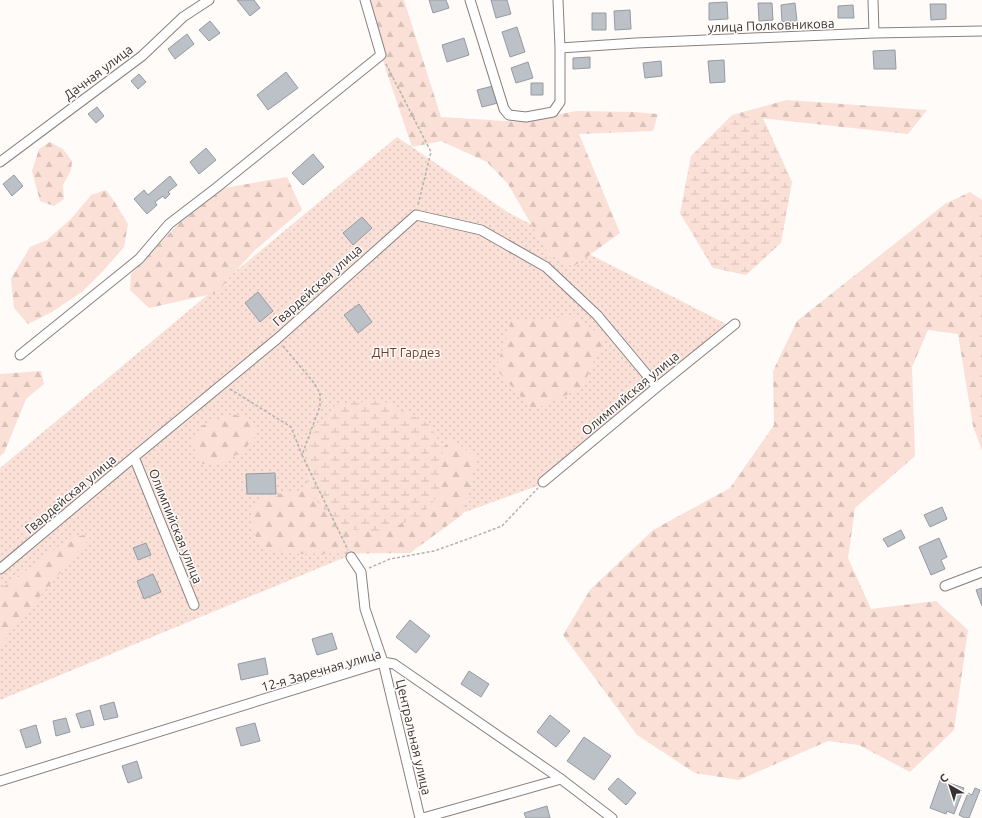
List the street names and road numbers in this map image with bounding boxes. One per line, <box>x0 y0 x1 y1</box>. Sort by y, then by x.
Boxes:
street label: улица Полковникова <box>707 16 835 34</box>
street label: Дачная улица <box>61 42 135 102</box>
street label: Гвардейская улица <box>270 242 364 328</box>
street label: Олимпийская улица <box>579 348 681 438</box>
street label: Гвардейская улица <box>22 452 118 536</box>
street label: Олимпийская улица <box>147 467 205 585</box>
street label: 12-я Заречная улица <box>260 646 382 694</box>
street label: Центральная улица <box>394 678 434 796</box>

